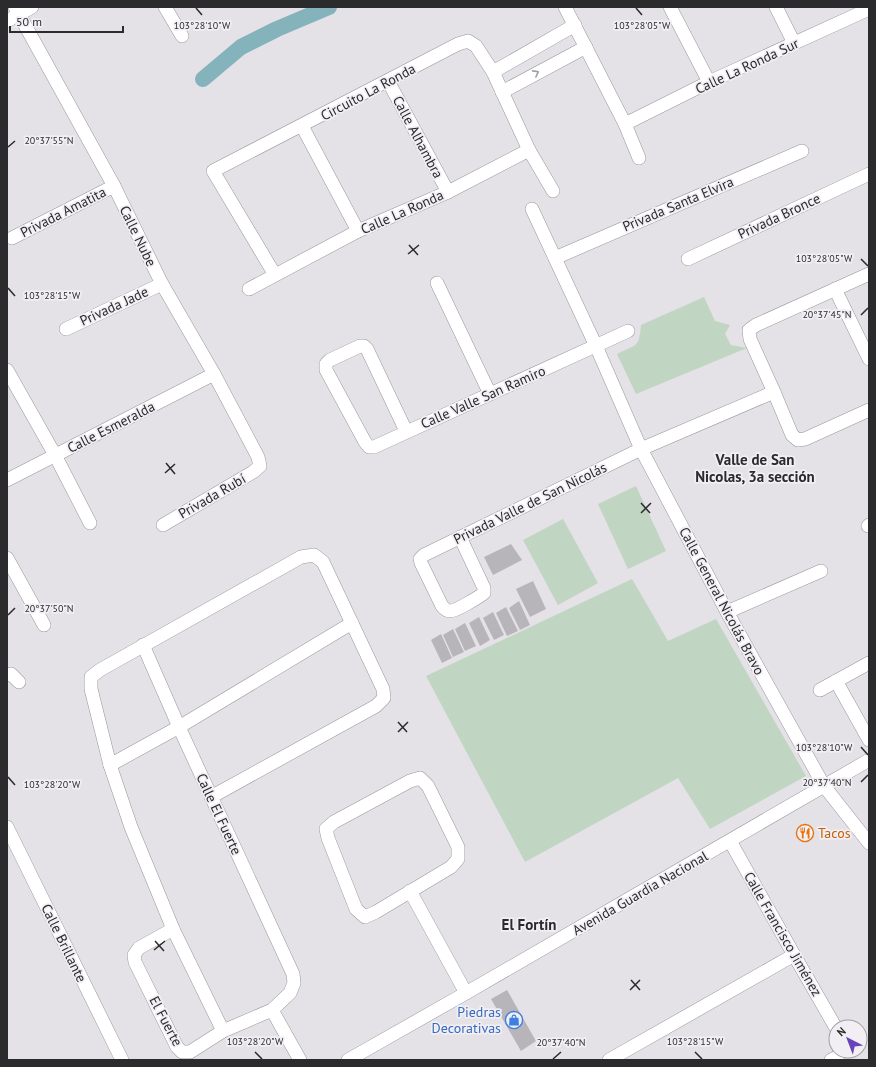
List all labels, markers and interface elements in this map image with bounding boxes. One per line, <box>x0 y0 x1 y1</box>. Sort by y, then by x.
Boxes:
scale bar <box>10 8 123 34</box>
text: 50 m <box>16 14 42 29</box>
text: 103°28'10"W <box>174 19 231 32</box>
text: 103°28'05"W <box>614 19 671 32</box>
street label: Calle La Ronda Sur <box>692 34 802 98</box>
street label: Circuito La Ronda <box>317 59 419 125</box>
one-way arrow <box>532 71 539 78</box>
street label: Calle Alhambra <box>389 93 447 181</box>
text: 20°37'55"N <box>24 134 74 147</box>
street label: Privada Santa Elvira <box>620 172 736 236</box>
street label: Privada Amatita <box>17 183 109 241</box>
street label: Calle La Ronda <box>358 186 446 238</box>
street label: Privada Bronce <box>735 189 823 243</box>
street label: Calle Nube <box>116 203 160 269</box>
text: 103°28'05"W <box>796 252 853 265</box>
street label: Privada Jade <box>77 282 151 330</box>
text: 103°28'15"W <box>24 289 81 302</box>
text: 20°37'45"N <box>802 308 852 321</box>
street label: Calle Valle San Ramiro <box>418 361 548 433</box>
street label: Calle Esmeralda <box>64 397 158 457</box>
district label: Valle de San Nicolas, 3a sección <box>695 450 815 486</box>
street label: Privada Valle de San Nicolás <box>450 458 610 548</box>
street label: Privada Rubí <box>175 469 249 522</box>
street label: Calle General Nicolás Bravo <box>675 524 769 678</box>
text: 20°37'50"N <box>24 602 74 615</box>
text: 103°28'10"W <box>796 741 853 754</box>
street label: Calle El Fuerte <box>192 770 246 858</box>
text: 20°37'40"N <box>802 776 852 789</box>
text: 103°28'20"W <box>24 778 81 791</box>
restaurant icon: Tacos <box>795 823 815 843</box>
place label: Tacos <box>818 824 851 842</box>
street label: Avenida Guardia Nacional <box>569 847 711 939</box>
street label: Calle Francisco Jiménez <box>740 869 826 999</box>
street label: Calle Brillante <box>37 901 91 985</box>
district label: El Fortín <box>502 915 556 934</box>
street label: El Fuerte <box>145 993 187 1049</box>
place label: Piedras Decorativas <box>432 1003 501 1037</box>
shop icon: Piedras Decorativas <box>504 1010 524 1030</box>
north arrow <box>828 1019 868 1059</box>
text: N <box>834 1024 849 1039</box>
text: 103°28'20"W <box>227 1035 284 1048</box>
text: 103°28'15"W <box>667 1035 724 1048</box>
text: 20°37'40"N <box>536 1036 586 1049</box>

